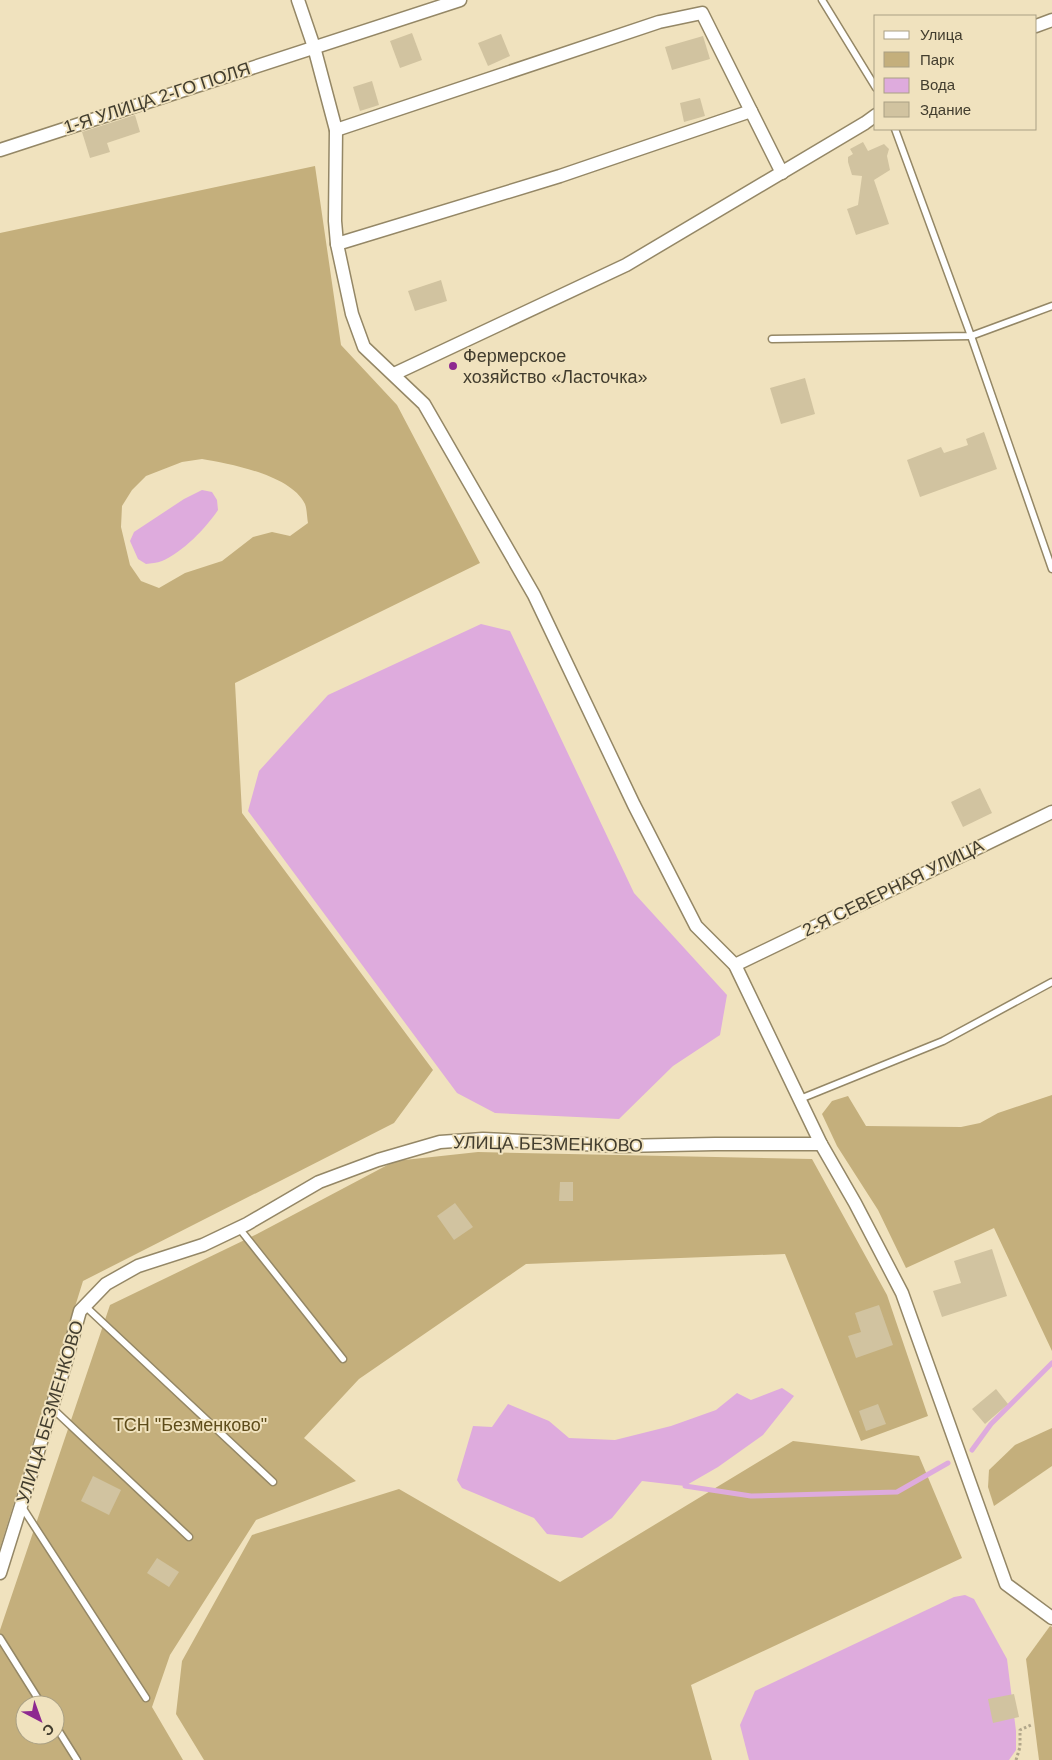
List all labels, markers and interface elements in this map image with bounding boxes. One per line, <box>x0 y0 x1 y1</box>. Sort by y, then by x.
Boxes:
legend <box>874 15 1037 130</box>
text: Улица <box>920 26 963 43</box>
text: Парк <box>920 51 954 68</box>
street label: 1-Я УЛИЦА 2-ГО ПОЛЯ <box>61 58 253 138</box>
text: Вода <box>920 76 956 93</box>
text: Здание <box>920 101 971 118</box>
place label: Фермерское хозяйство «Ласточка» <box>463 346 647 387</box>
marker: Фермерское хозяйство «Ласточка» <box>447 360 459 372</box>
street label: 2-Я СЕВЕРНАЯ УЛИЦА <box>799 835 987 941</box>
street label: УЛИЦА БЕЗМЕНКОВО <box>453 1132 643 1156</box>
street label: УЛИЦА БЕЗМЕНКОВО <box>13 1318 87 1506</box>
park label: ТСН "Безменково" <box>113 1415 267 1435</box>
north arrow <box>15 1695 65 1745</box>
text: С <box>39 1720 58 1739</box>

